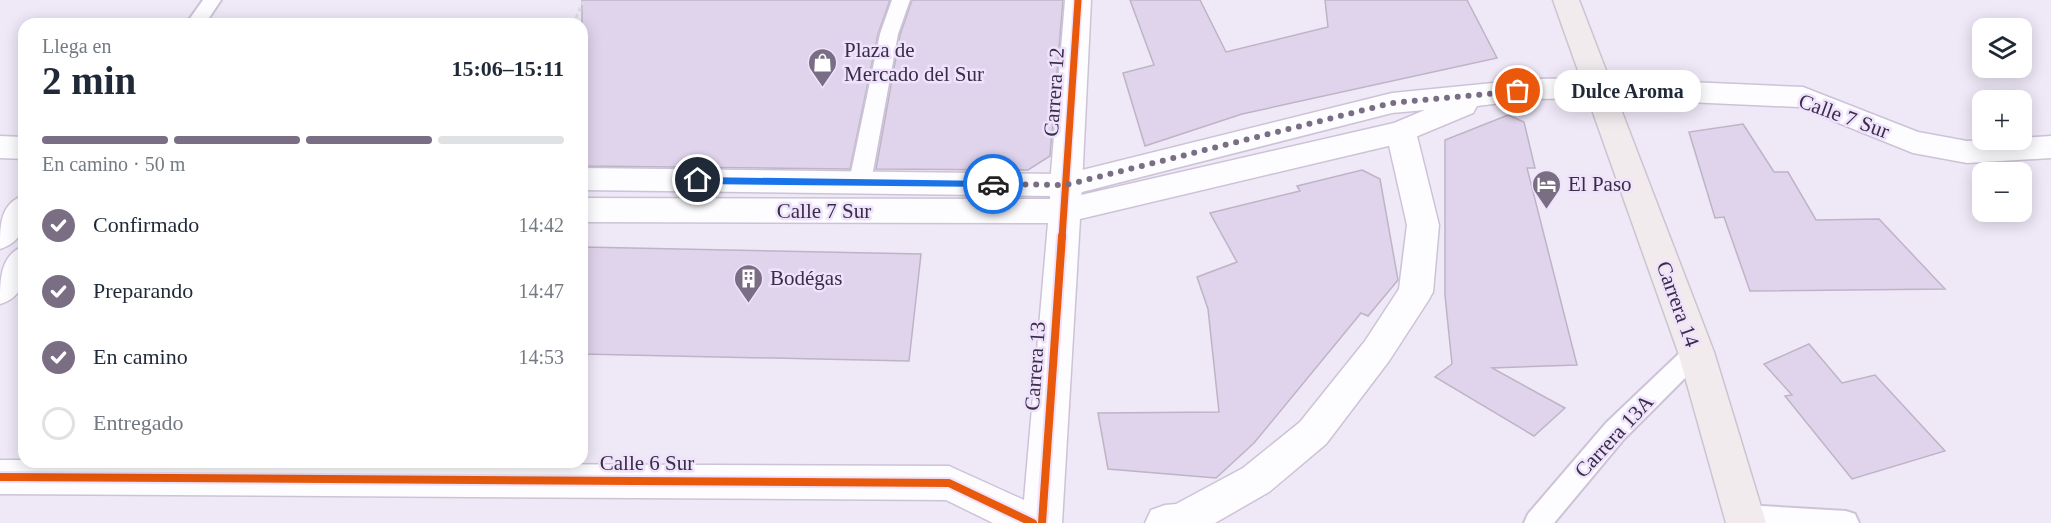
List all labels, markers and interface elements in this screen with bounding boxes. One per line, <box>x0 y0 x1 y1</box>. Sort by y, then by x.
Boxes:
map controls <box>1972 18 2032 222</box>
button: layers <box>1972 18 2032 78</box>
text: Llega en <box>42 35 111 57</box>
place label: Plaza de Mercado del Sur <box>844 38 984 86</box>
shop icon: Plaza de Mercado del Sur <box>807 46 839 88</box>
street label: Carrera 12 <box>1039 47 1069 137</box>
text: 15:06–15:11 <box>452 56 564 81</box>
text: 2 min <box>42 59 136 102</box>
pin <box>1492 65 1543 116</box>
callout: Dulce Aroma <box>1554 70 1701 112</box>
icon: bag <box>1501 74 1534 107</box>
text: Dulce Aroma <box>1571 80 1684 102</box>
street label: Calle 7 Sur <box>1795 89 1893 143</box>
button: + <box>1972 90 2032 150</box>
text: En camino · 50 m <box>42 153 185 175</box>
pin <box>672 154 723 205</box>
courier <box>963 154 1023 214</box>
button: − <box>1972 162 2032 222</box>
icon: home <box>681 163 714 196</box>
icon: car <box>977 168 1010 201</box>
hotel icon: El Paso <box>1531 168 1563 210</box>
place label: El Paso <box>1568 172 1632 196</box>
street label: Calle 7 Sur <box>777 199 871 223</box>
icon: check <box>42 209 75 242</box>
text: Confirmado <box>93 212 199 237</box>
text: 14:42 <box>518 214 564 236</box>
street label: Carrera 14 <box>1651 258 1705 350</box>
building icon: Bodégas <box>733 262 765 304</box>
place label: Bodégas <box>770 266 842 290</box>
icon: check <box>42 275 75 308</box>
text: Preparando <box>93 278 193 303</box>
text: 14:47 <box>518 280 564 302</box>
street label: Carrera 13 <box>1020 321 1050 411</box>
icon: check <box>42 341 75 374</box>
text: En camino <box>93 344 188 369</box>
text: 14:53 <box>518 346 564 368</box>
street label: Carrera 13A <box>1570 389 1659 482</box>
text: Entregado <box>93 410 183 435</box>
street label: Calle 6 Sur <box>600 451 694 475</box>

